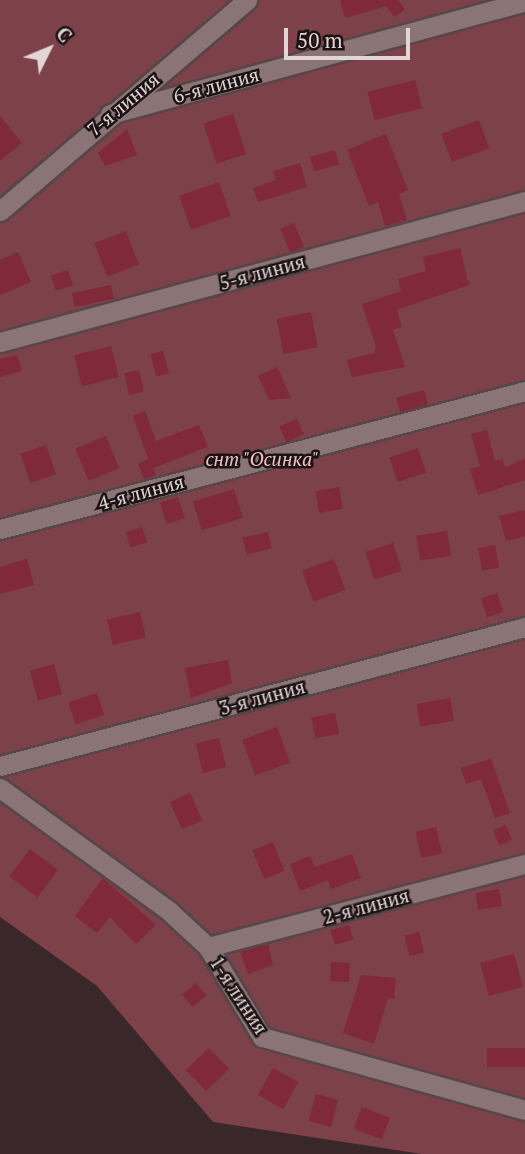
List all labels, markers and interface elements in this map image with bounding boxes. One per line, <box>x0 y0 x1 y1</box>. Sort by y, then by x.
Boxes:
north arrow <box>14 14 84 84</box>
scale bar <box>287 14 413 58</box>
text: С <box>51 21 78 47</box>
text: 50 m <box>297 26 343 54</box>
street label: 6-я линия <box>170 63 262 107</box>
street label: 7-я линия <box>82 67 164 141</box>
street label: 5-я линия <box>216 250 308 294</box>
park label: снт "Осинка" <box>205 448 319 470</box>
street label: 4-я линия <box>95 470 187 514</box>
street label: 3-я линия <box>216 675 308 719</box>
street label: 2-я линия <box>320 884 412 928</box>
street label: 1-я линия <box>205 952 273 1038</box>

